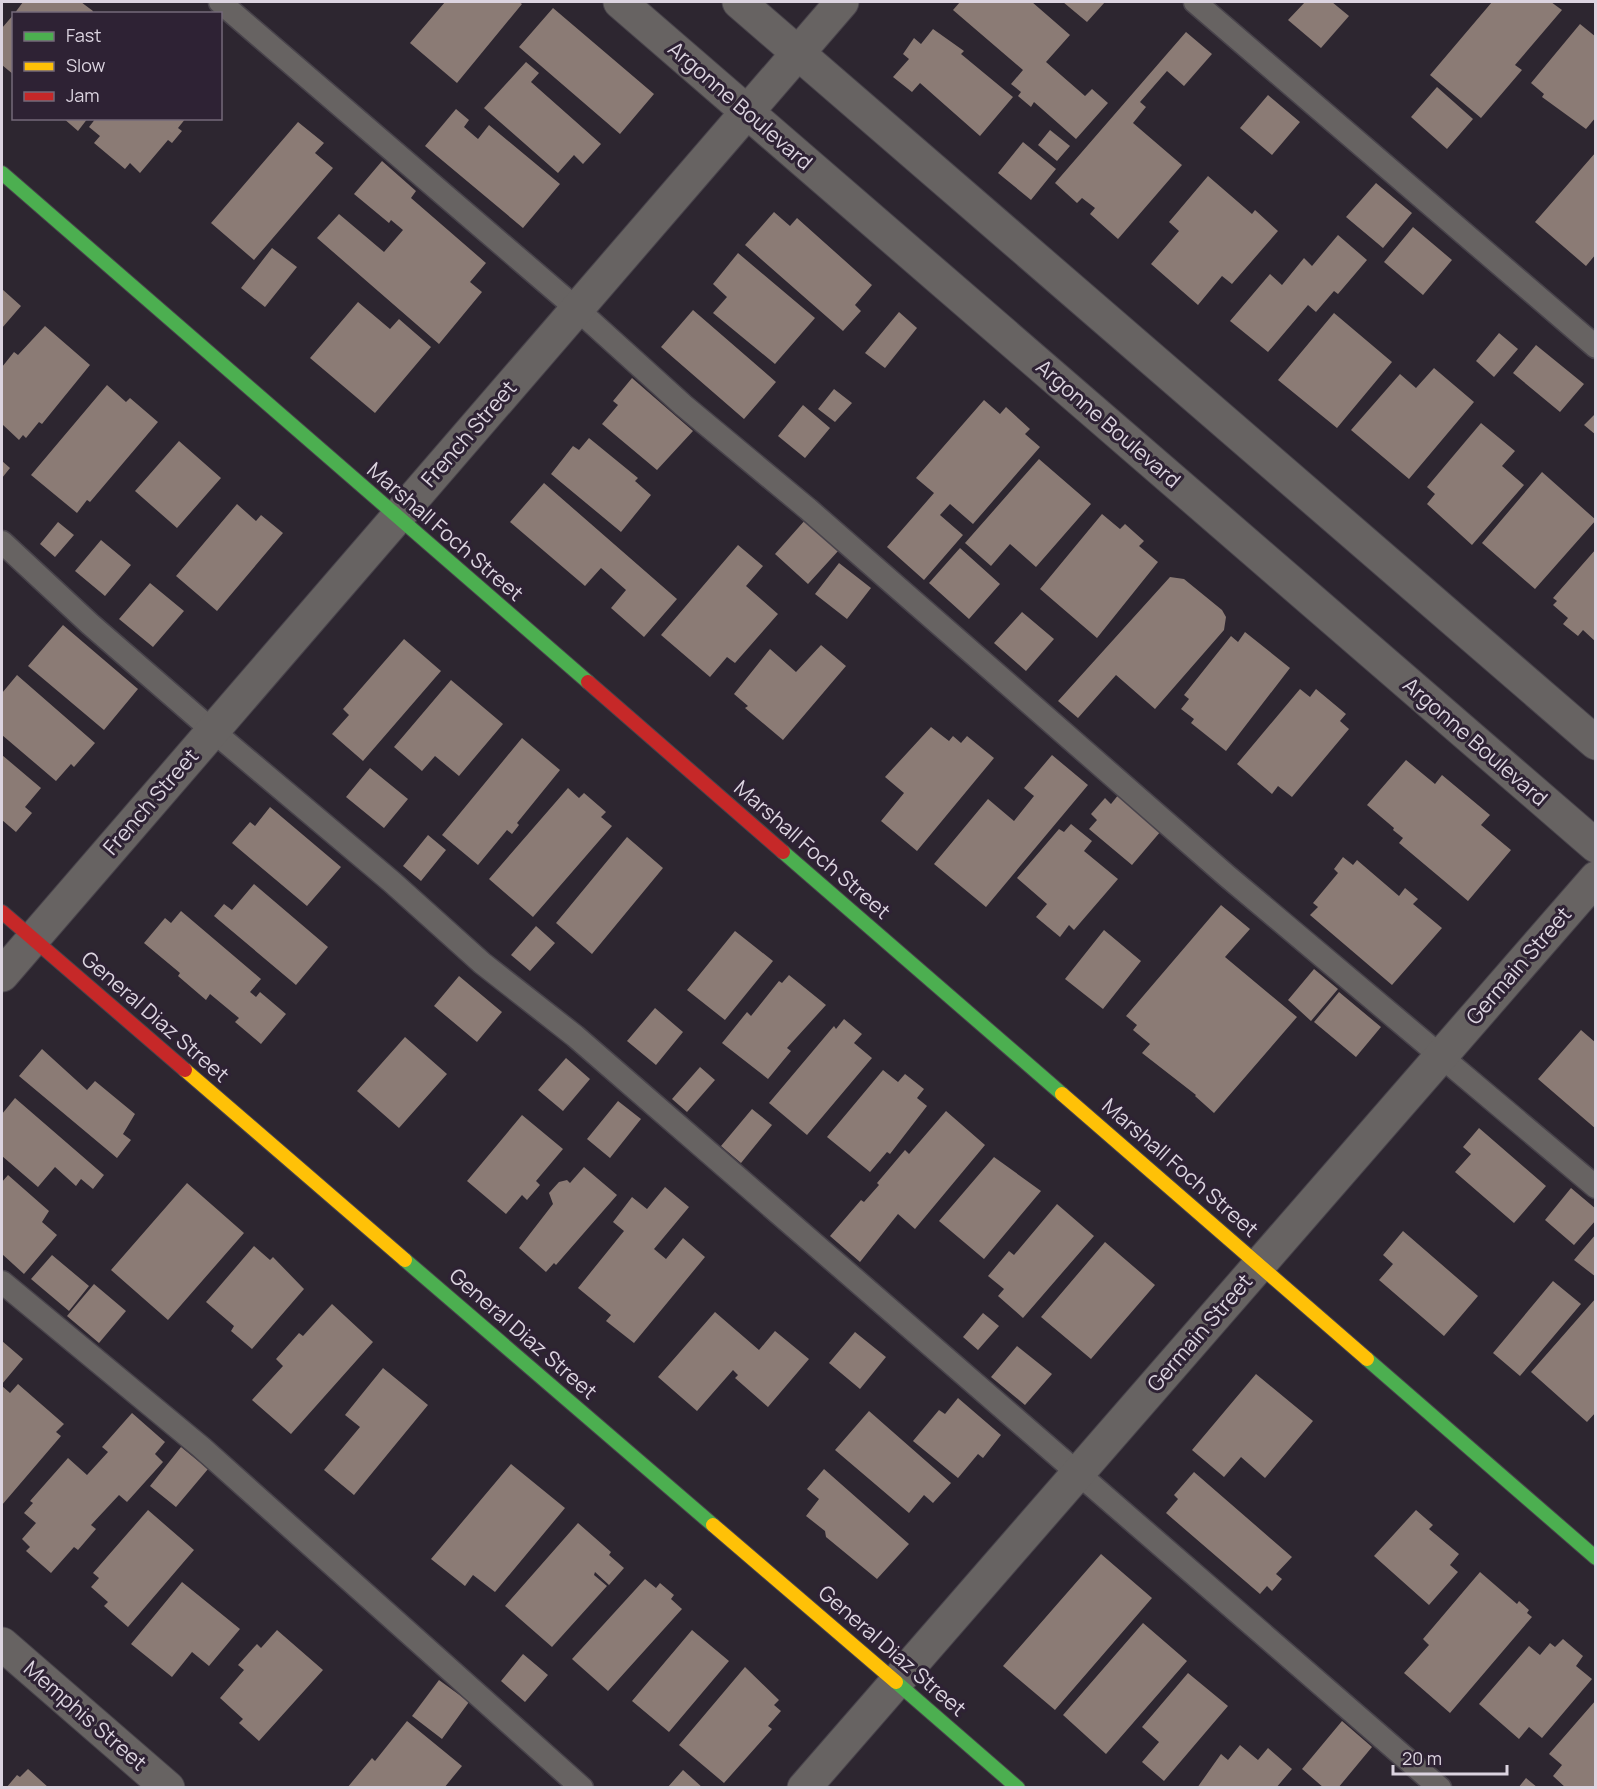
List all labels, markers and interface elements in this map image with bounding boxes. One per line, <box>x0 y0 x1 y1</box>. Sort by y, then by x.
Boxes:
legend <box>12 12 222 120</box>
text: Fast <box>66 23 101 47</box>
street label: Argonne Boulevard <box>663 35 819 176</box>
text: Slow <box>66 53 106 77</box>
text: Jam <box>66 83 100 107</box>
street label: Argonne Boulevard <box>1031 353 1187 494</box>
street label: French Street <box>414 374 522 492</box>
street label: Marshall Foch Street <box>362 456 530 607</box>
street label: Argonne Boulevard <box>1398 671 1554 812</box>
street label: French Street <box>96 742 204 860</box>
street label: Marshall Foch Street <box>729 774 897 925</box>
street label: Germain Street <box>1459 901 1577 1030</box>
street label: General Diaz Street <box>76 944 235 1088</box>
street label: Marshall Foch Street <box>1097 1092 1265 1243</box>
street label: General Diaz Street <box>444 1261 603 1405</box>
street label: Germain Street <box>1140 1268 1258 1397</box>
street label: General Diaz Street <box>813 1578 972 1722</box>
street label: Memphis Street <box>18 1654 153 1776</box>
scale bar <box>1393 1738 1507 1776</box>
text: 20 m <box>1402 1746 1442 1770</box>

